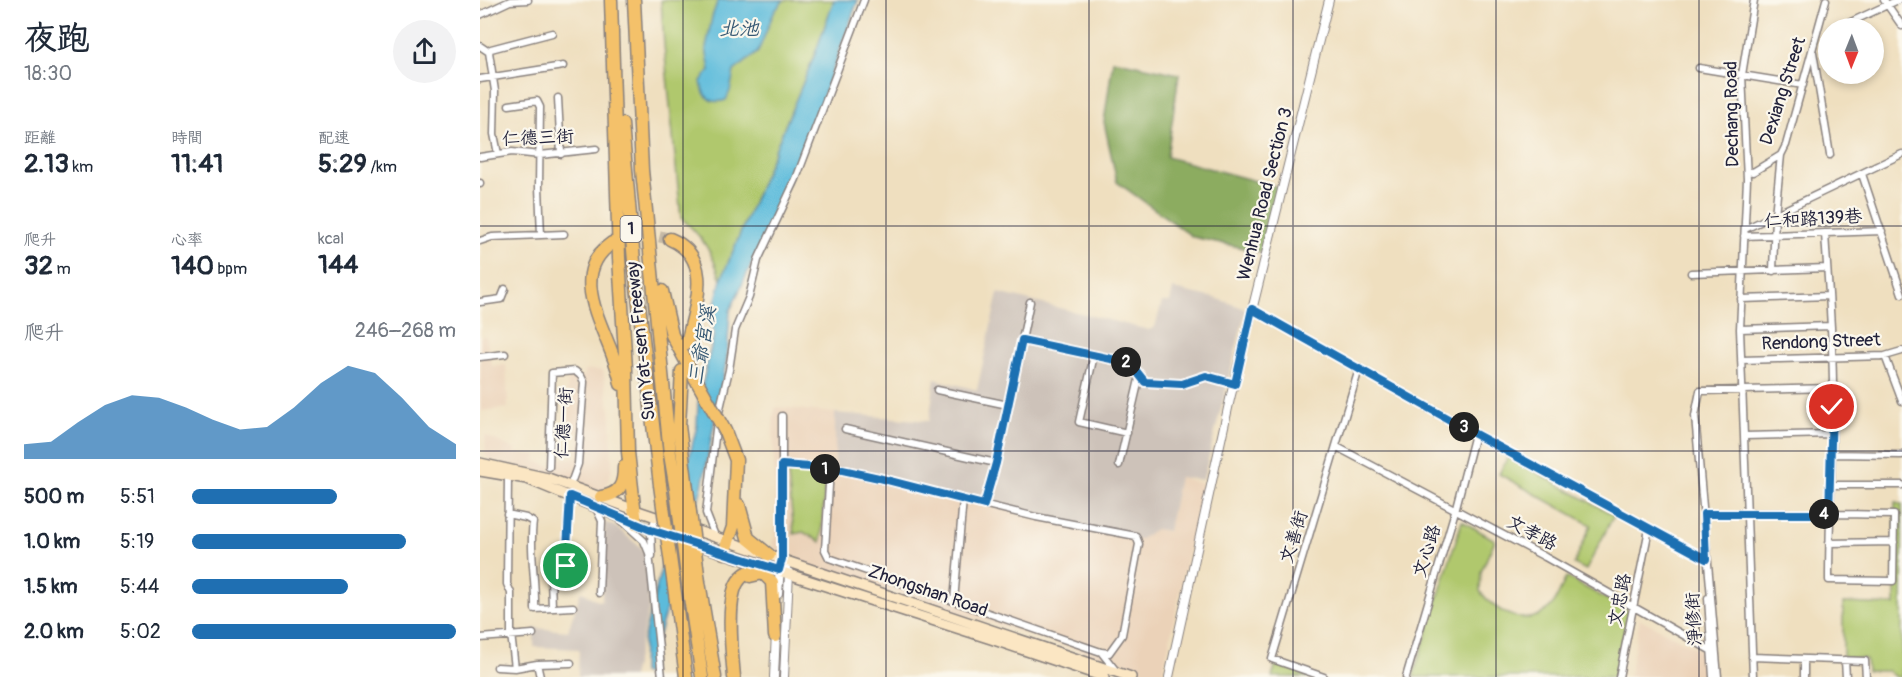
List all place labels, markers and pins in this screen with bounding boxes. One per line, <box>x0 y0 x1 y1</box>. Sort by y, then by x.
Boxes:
pin: 2 <box>1111 347 1141 377</box>
pin <box>1806 381 1857 432</box>
pin: 3 <box>1449 412 1479 442</box>
pin: 1 <box>810 454 840 484</box>
pin: 4 <box>1809 499 1839 529</box>
pin <box>540 540 591 591</box>

